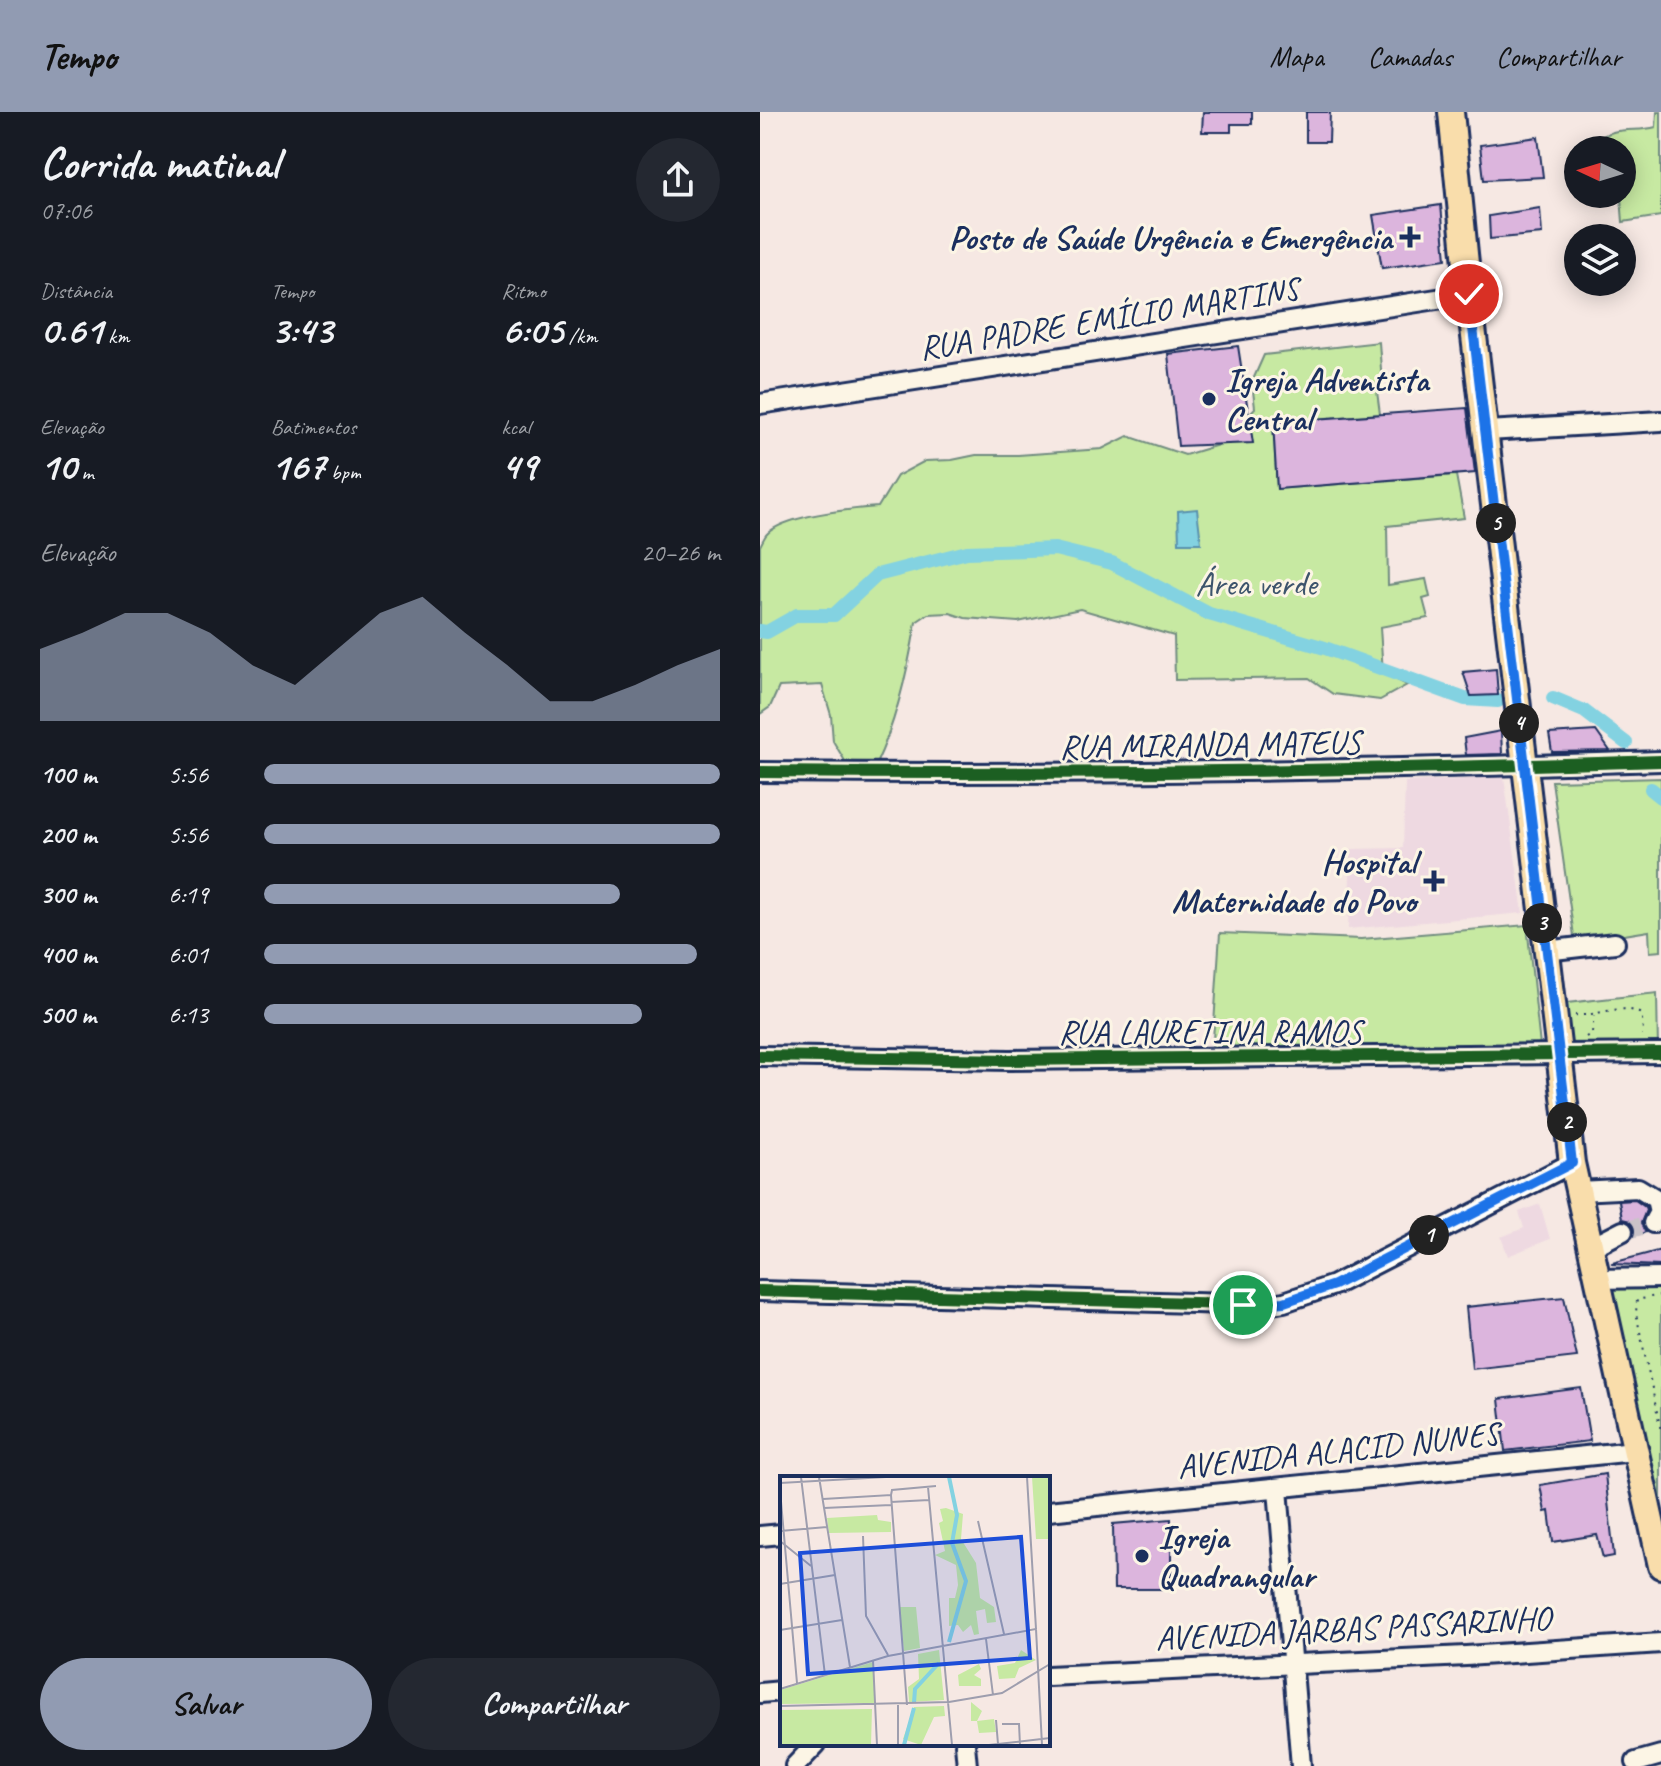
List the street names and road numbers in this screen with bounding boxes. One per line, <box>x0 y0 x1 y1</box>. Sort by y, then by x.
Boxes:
street label: RUA PADRE EMÍLIO MARTINS <box>916 266 1306 369</box>
street label: RUA MIRANDA MATEUS <box>1059 720 1365 768</box>
street label: RUA LAURETINA RAMOS <box>1058 1010 1366 1053</box>
street label: AVENIDA ALACID NUNES <box>1175 1411 1505 1488</box>
street label: AVENIDA JARBAS PASSARINHO <box>1154 1596 1556 1660</box>

